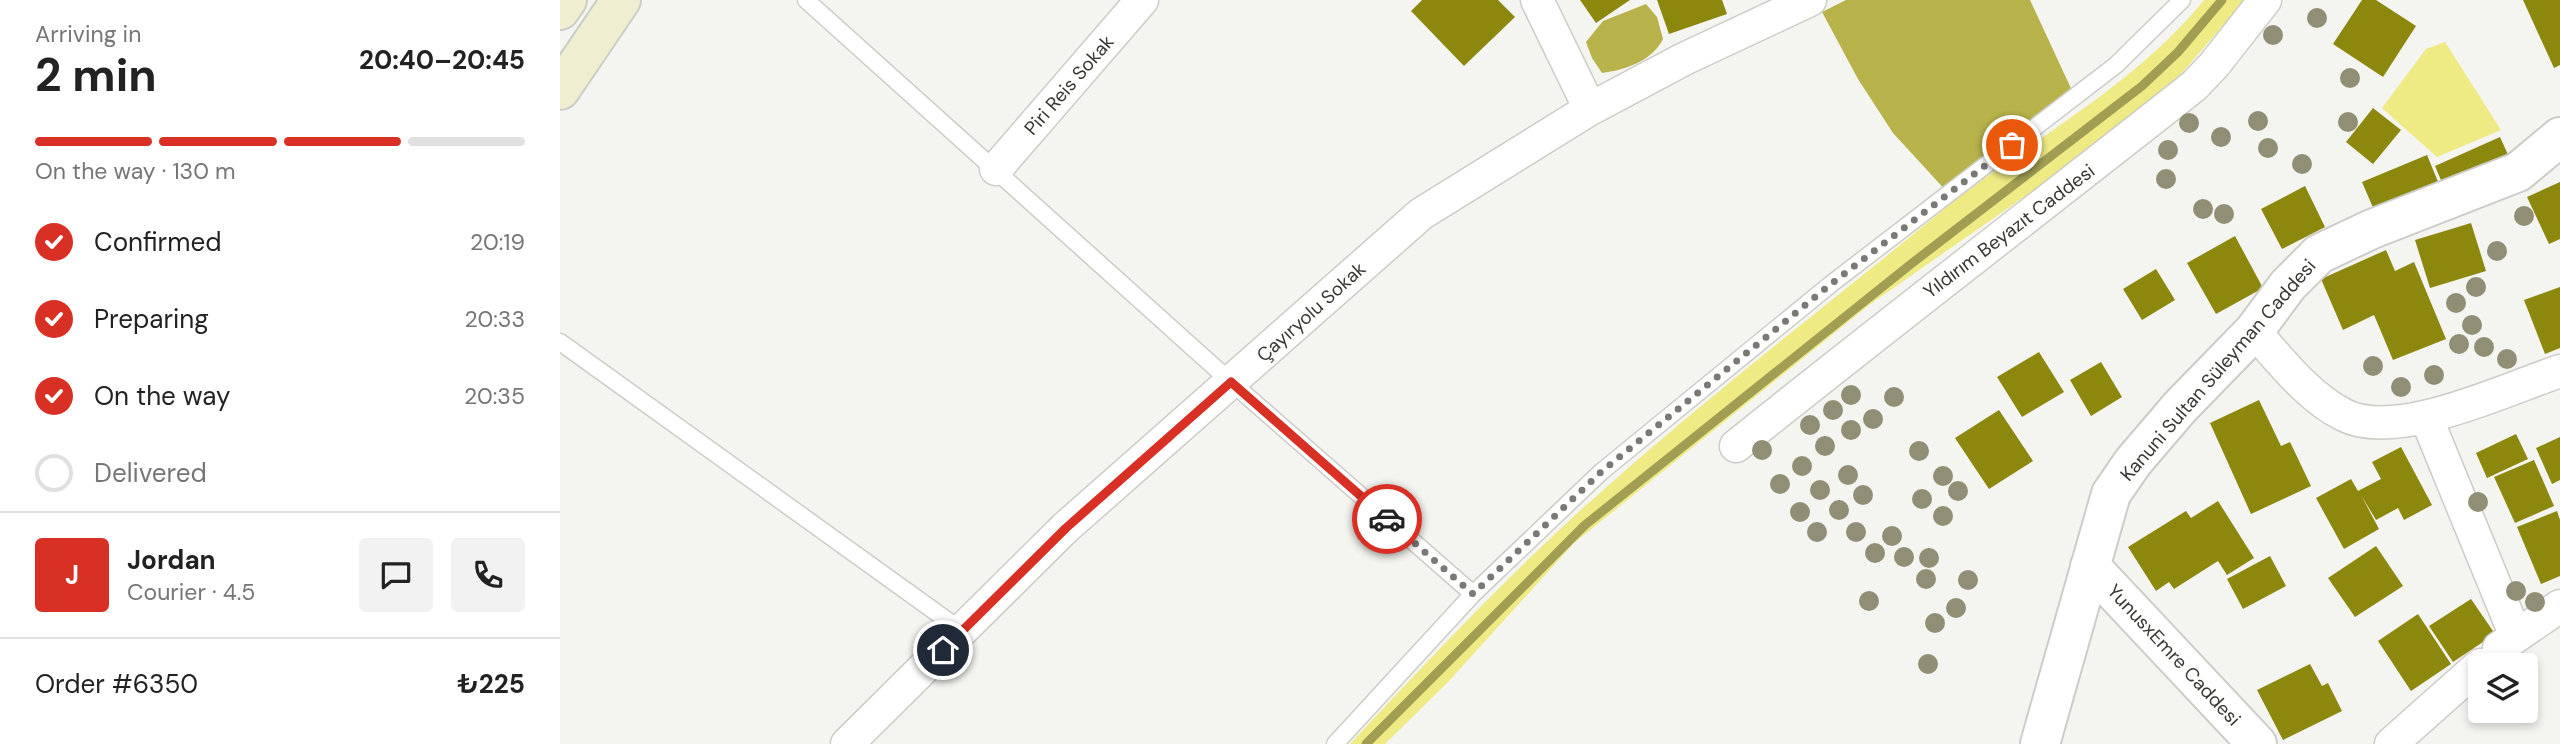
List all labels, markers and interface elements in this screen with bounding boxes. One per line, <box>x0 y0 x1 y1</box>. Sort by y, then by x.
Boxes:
text: Arriving in <box>35 19 141 49</box>
street label: Piri Reis Sokak <box>1019 29 1120 140</box>
text: 20:40–20:45 <box>359 43 525 77</box>
text: 2 min <box>35 45 157 105</box>
pin <box>1982 115 2042 175</box>
icon: bag <box>1993 126 2031 164</box>
text: On the way · 130 m <box>35 156 236 186</box>
street label: Yıldırım Beyazıt Caddesi <box>1918 158 2100 304</box>
icon: check <box>35 223 73 261</box>
text: Confirmed <box>94 225 221 259</box>
text: 20:19 <box>470 227 525 257</box>
street label: Kanuni Sultan Süleyman Caddesi <box>2115 254 2321 486</box>
street label: Çayıryolu Sokak <box>1251 256 1371 368</box>
icon: check <box>35 300 73 338</box>
text: Preparing <box>94 302 209 336</box>
text: 20:33 <box>464 304 525 334</box>
icon: check <box>35 377 73 415</box>
text: On the way <box>94 379 230 413</box>
text: 20:35 <box>464 381 525 411</box>
text: Delivered <box>94 456 207 490</box>
courier <box>1352 484 1422 554</box>
icon: car <box>1368 500 1406 538</box>
button: chat <box>359 538 433 612</box>
button: phone <box>451 538 525 612</box>
text: Jordan <box>127 543 216 577</box>
text: J <box>65 558 79 592</box>
text: Courier · 4.5 <box>127 577 255 607</box>
street label: YunusxEmre Caddesi <box>2102 579 2246 731</box>
pin <box>913 620 973 680</box>
icon: home <box>924 631 962 669</box>
map controls <box>2468 653 2538 723</box>
button: layers <box>2468 653 2538 723</box>
text: Order #6350 <box>35 667 198 701</box>
text: ₺225 <box>457 667 525 701</box>

